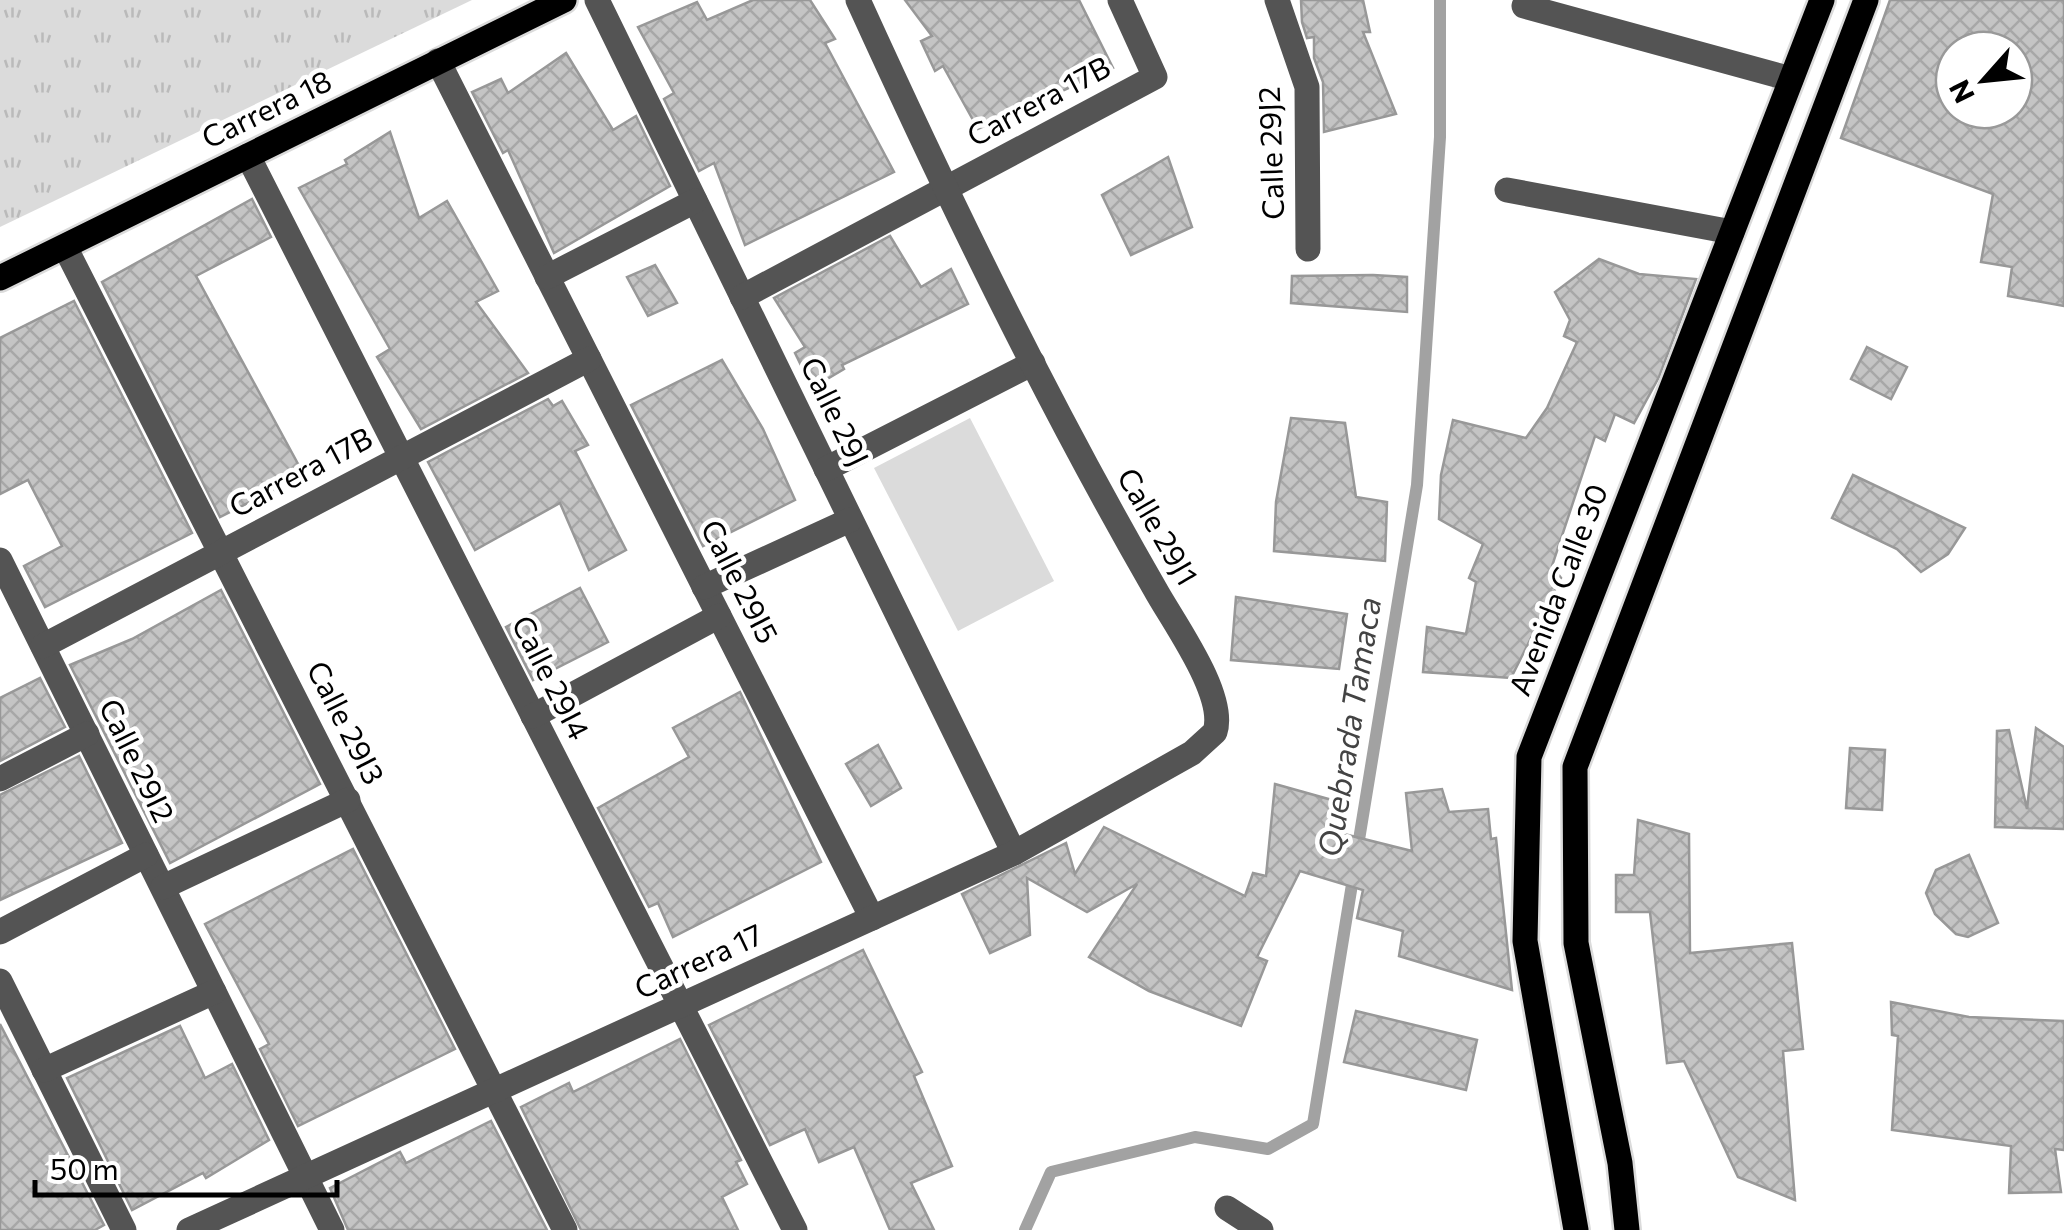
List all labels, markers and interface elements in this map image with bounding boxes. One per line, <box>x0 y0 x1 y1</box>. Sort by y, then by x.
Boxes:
north arrow <box>1934 30 2034 130</box>
street label: Carrera 17B <box>960 47 1116 153</box>
street label: Carrera 18 <box>195 61 337 155</box>
text: N <box>1941 75 1981 109</box>
street label: Calle 29J2 <box>1249 86 1290 220</box>
street label: Calle 29J <box>794 350 878 471</box>
street label: Carrera 17B <box>222 418 378 524</box>
street label: Calle 29J1 <box>1111 460 1208 591</box>
street label: Avenida Calle 30 <box>1499 478 1614 700</box>
street label: Calle 29I5 <box>694 513 788 649</box>
water label: Quebrada Tamaca <box>1308 594 1388 859</box>
street label: Calle 29I4 <box>505 609 599 745</box>
street label: Calle 29I3 <box>300 654 394 790</box>
street label: Calle 29I2 <box>93 692 184 828</box>
street label: Carrera 17 <box>628 914 768 1006</box>
scale bar <box>35 1135 338 1197</box>
text: 50 m <box>50 1149 119 1186</box>

